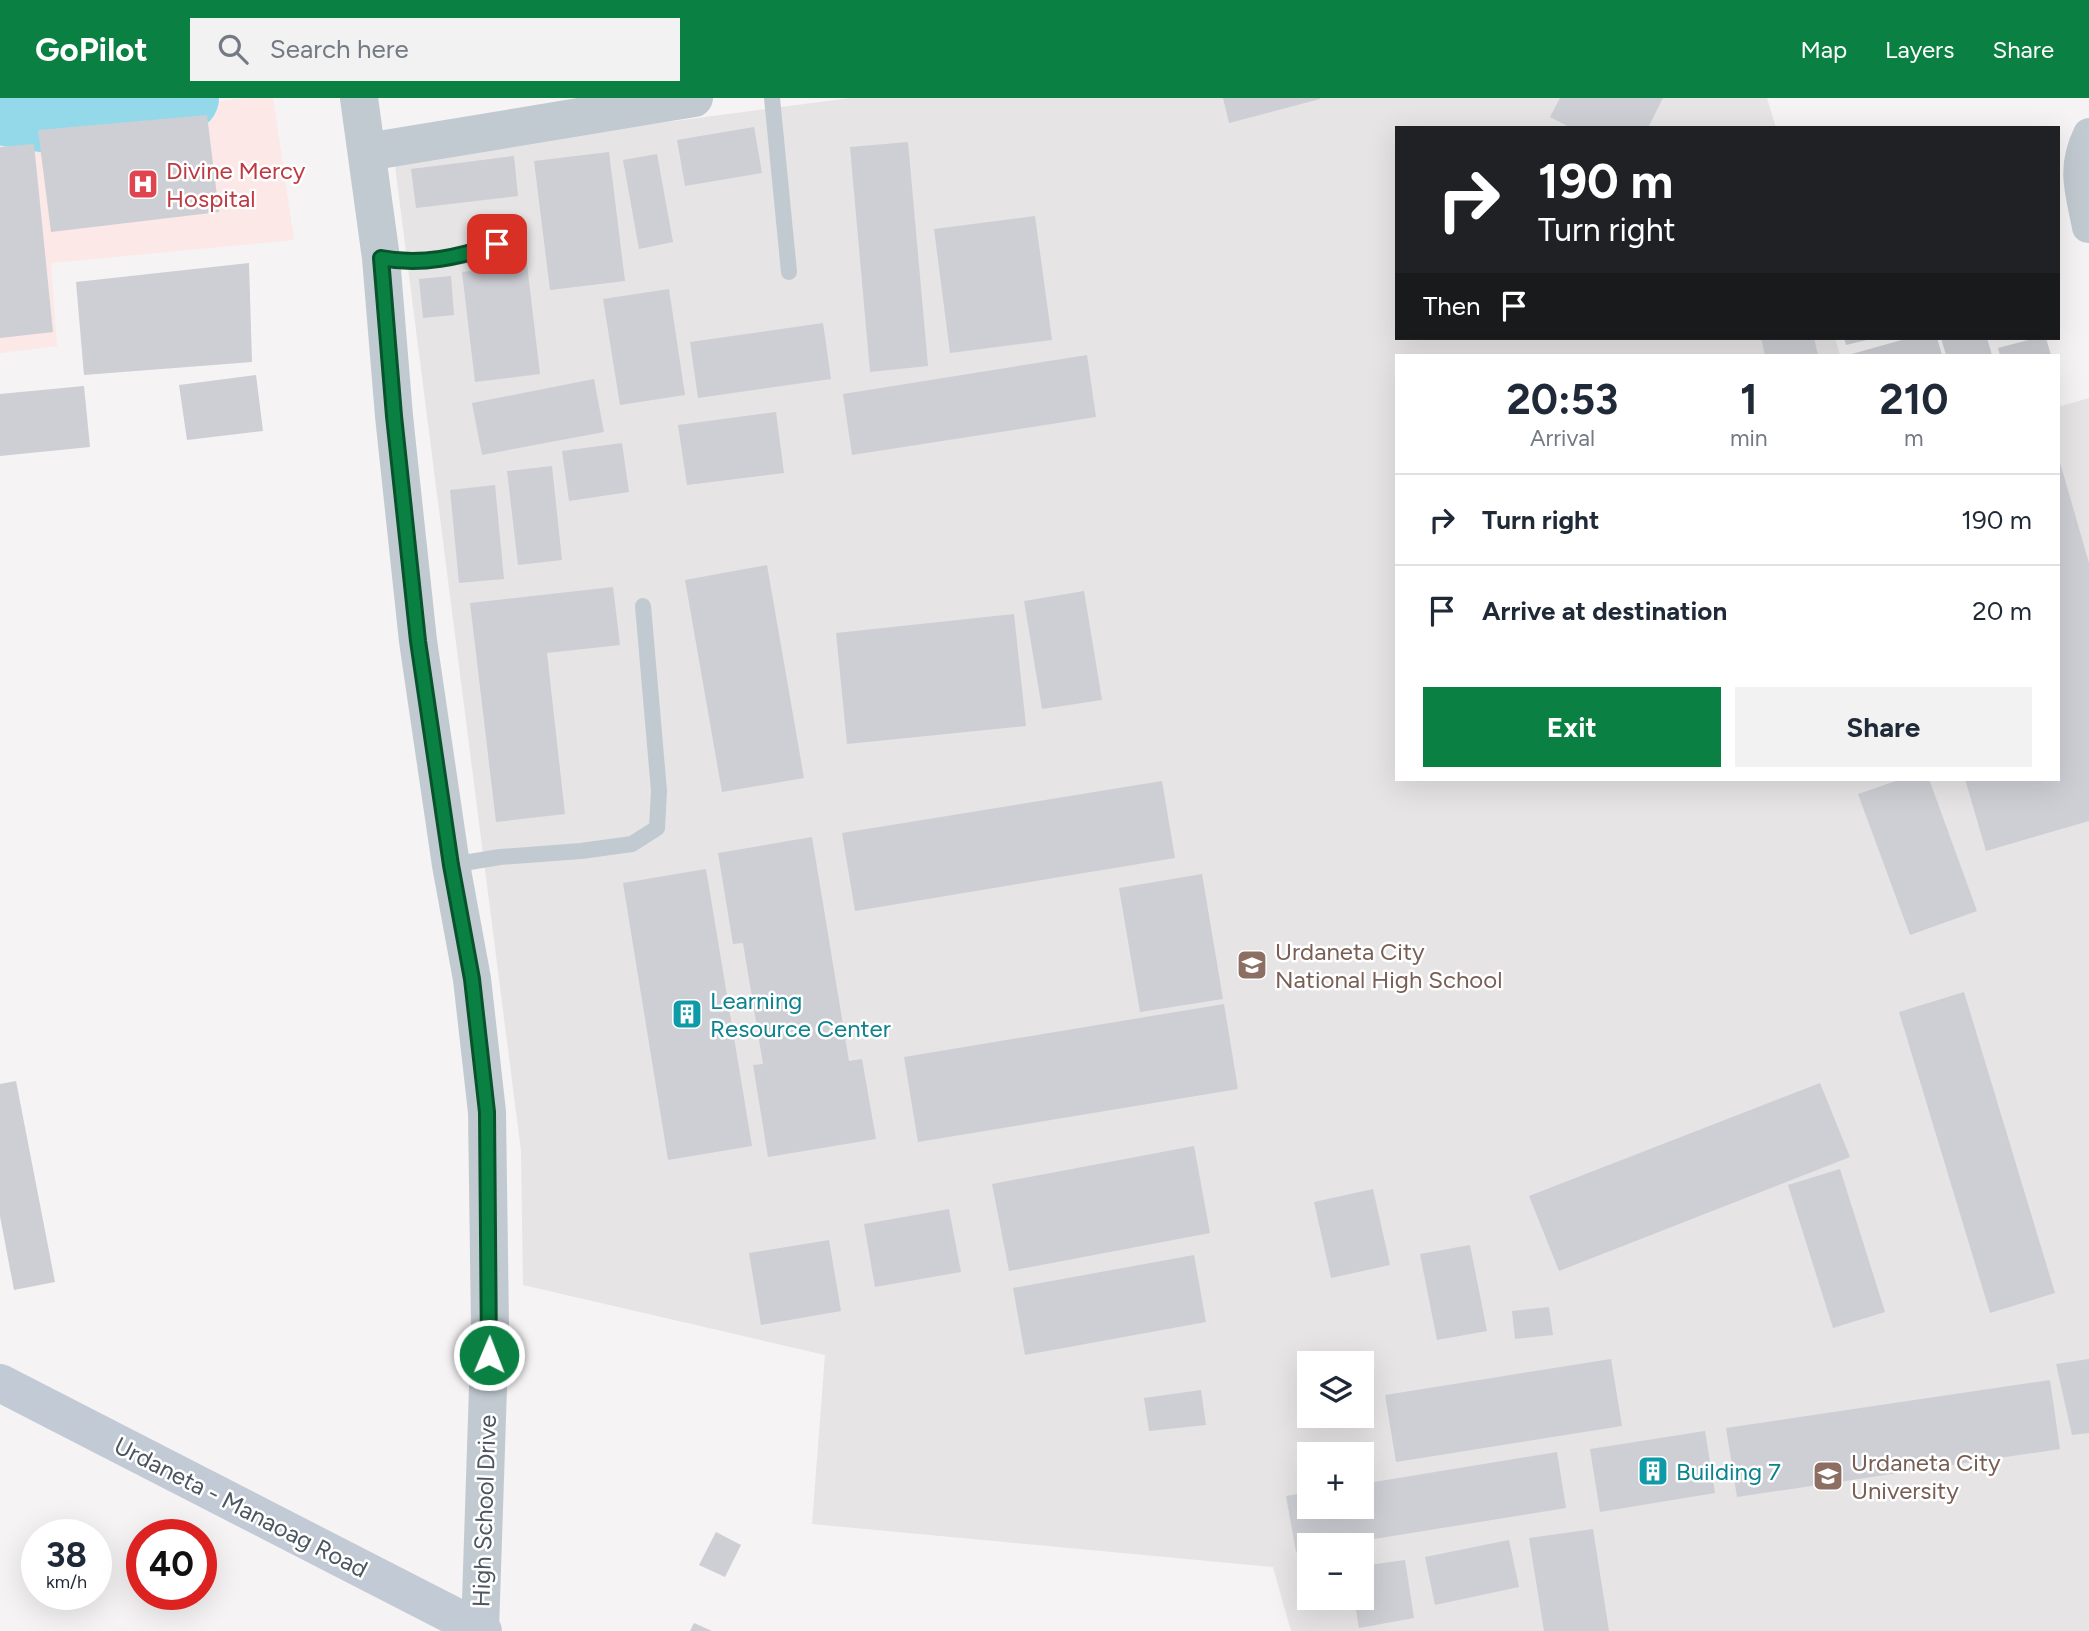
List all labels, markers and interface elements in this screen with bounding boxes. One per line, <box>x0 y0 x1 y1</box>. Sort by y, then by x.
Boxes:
search box <box>190 18 680 81</box>
text: GoPilot <box>35 30 148 69</box>
icon: search <box>214 30 252 68</box>
text: Search here <box>270 33 409 65</box>
text: Map <box>1800 35 1847 64</box>
text: Layers <box>1885 35 1954 64</box>
text: Share <box>1992 35 2054 64</box>
text: 190 m <box>1538 151 1673 210</box>
icon: right <box>1423 154 1514 245</box>
place label: Divine Mercy Hospital <box>166 156 306 213</box>
hospital icon: Divine Mercy Hospital <box>126 167 160 201</box>
text: Turn right <box>1538 211 1676 249</box>
pin <box>467 214 527 274</box>
icon: arrive <box>478 225 516 263</box>
icon: arrive <box>1495 287 1533 325</box>
text: Then <box>1423 290 1481 322</box>
text: 20:53 <box>1507 374 1618 425</box>
text: 1 <box>1740 374 1758 425</box>
text: 210 <box>1879 374 1948 425</box>
text: Arrival <box>1530 424 1595 452</box>
text: min <box>1730 424 1768 452</box>
text: m <box>1904 424 1924 452</box>
icon: right <box>1423 501 1461 539</box>
text: Turn right <box>1482 504 1599 536</box>
text: 190 m <box>1961 504 2032 536</box>
icon: arrive <box>1423 592 1461 630</box>
text: Arrive at destination <box>1482 595 1727 627</box>
text: 20 m <box>1972 595 2032 627</box>
button: Exit <box>1423 687 1721 767</box>
button: Share <box>1735 687 2032 767</box>
place label: Urdaneta City National High School <box>1275 937 1502 994</box>
school or university icon: Urdaneta City National High School <box>1235 948 1269 982</box>
place label: Learning Resource Center <box>710 986 891 1043</box>
building icon: Learning Resource Center <box>670 997 704 1031</box>
position arrow <box>452 1318 526 1392</box>
map controls <box>1297 1351 1374 1610</box>
button: layers <box>1297 1351 1374 1428</box>
street label: High School Drive <box>466 1414 502 1608</box>
street label: Urdaneta - Manaoag Road <box>109 1430 373 1584</box>
button: + <box>1297 1442 1374 1519</box>
place label: Urdaneta City University <box>1851 1448 2001 1505</box>
building icon: Building 7 <box>1636 1454 1670 1488</box>
place label: Building 7 <box>1676 1457 1781 1486</box>
school or university icon: Urdaneta City University <box>1811 1459 1845 1493</box>
speed limit sign: 40 <box>126 1519 217 1610</box>
button: − <box>1297 1533 1374 1610</box>
text: 38 <box>46 1534 87 1576</box>
text: km/h <box>46 1571 87 1593</box>

